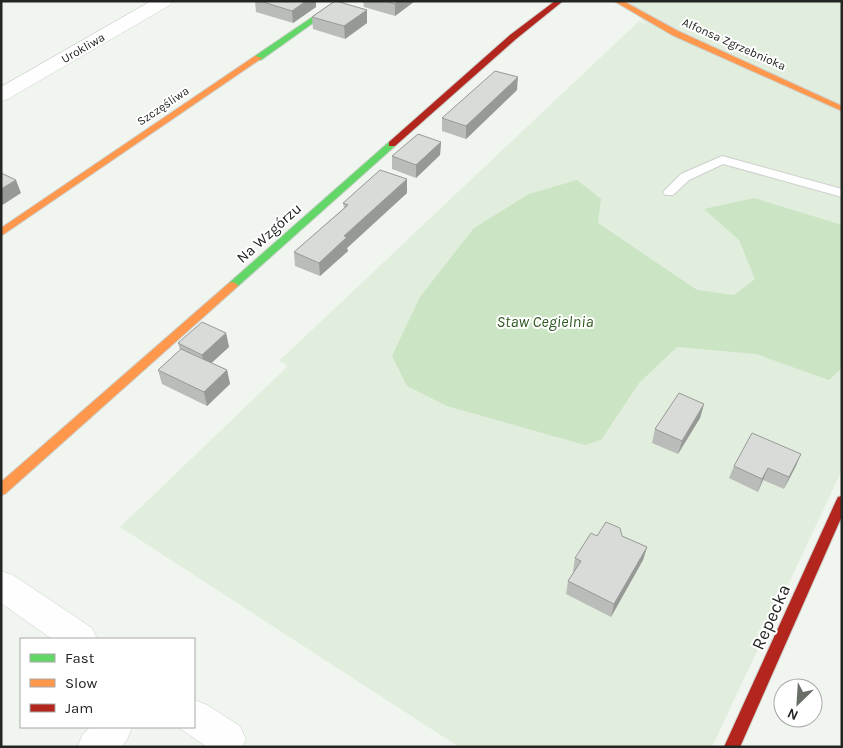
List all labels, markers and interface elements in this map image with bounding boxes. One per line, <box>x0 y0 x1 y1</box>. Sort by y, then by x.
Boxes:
street label: Alfonsa Zgrzebnioka <box>680 15 788 73</box>
street label: Urokliwa <box>59 30 107 66</box>
street label: Szczęśliwa <box>134 84 192 128</box>
street label: Na Wzgórzu <box>233 199 305 267</box>
water label: Staw Cegielnia <box>496 312 594 331</box>
street label: Repecka <box>747 581 795 653</box>
legend <box>20 638 195 728</box>
text: Fast <box>65 649 95 667</box>
text: Slow <box>65 674 97 692</box>
north arrow <box>773 678 823 728</box>
text: Jam <box>65 699 93 717</box>
text: N <box>785 705 801 724</box>

